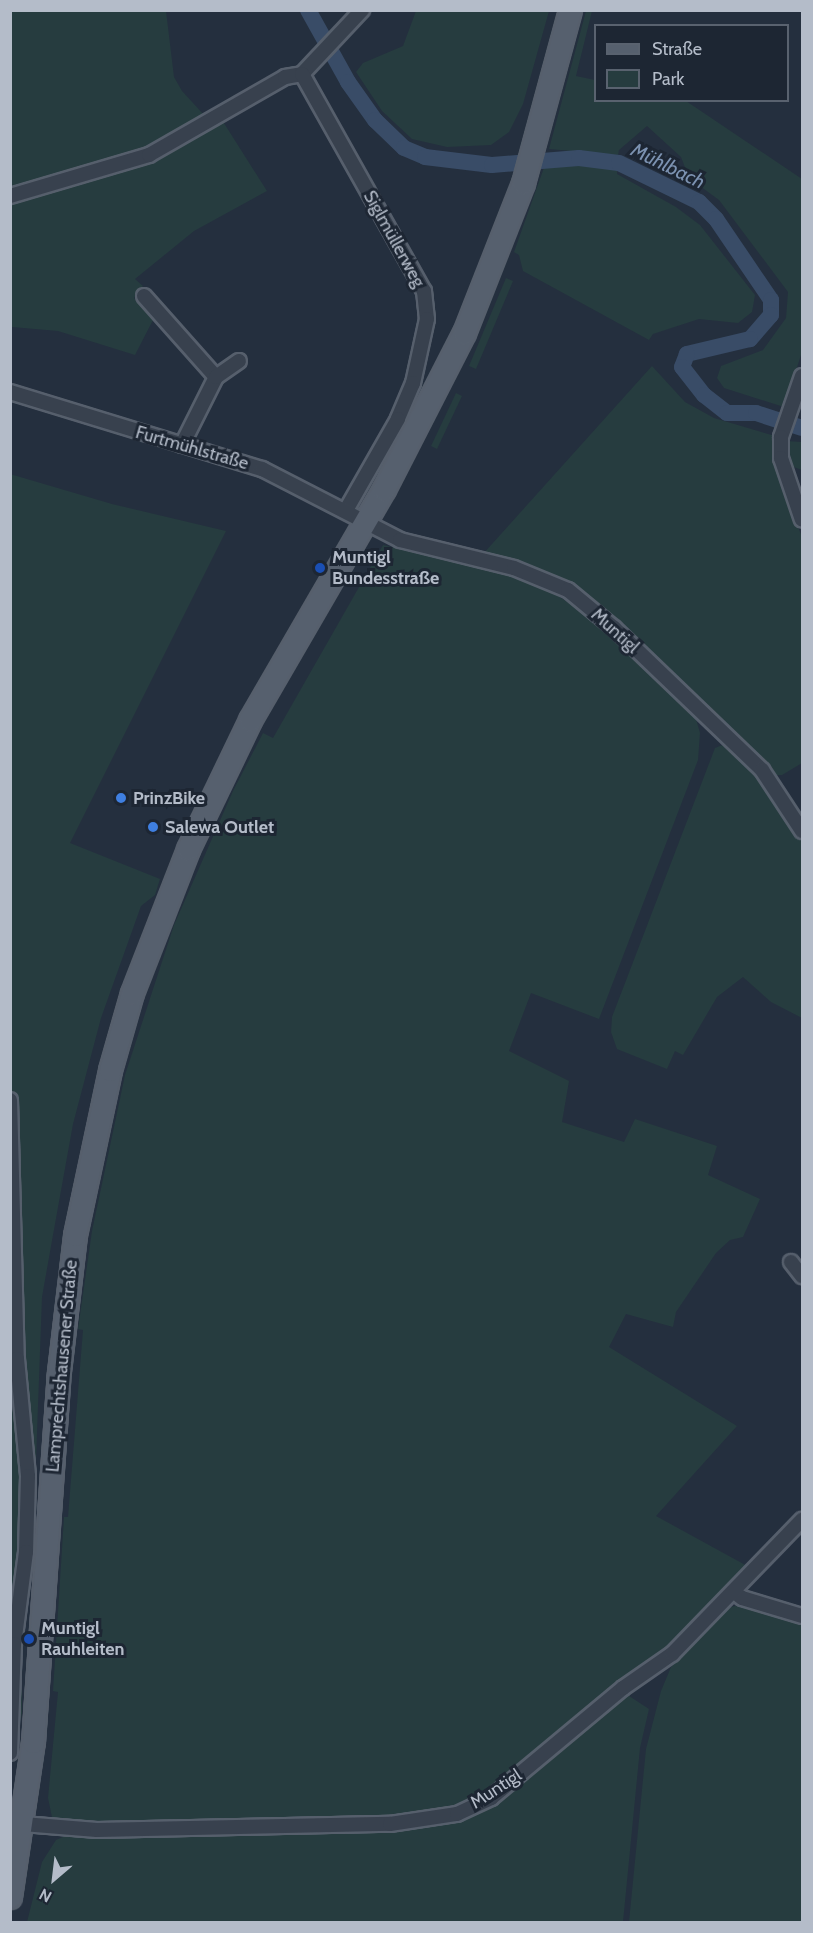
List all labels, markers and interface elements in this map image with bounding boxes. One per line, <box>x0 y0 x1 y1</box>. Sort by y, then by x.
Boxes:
legend <box>594 24 789 102</box>
text: Straße <box>652 38 702 60</box>
text: Park <box>652 68 684 90</box>
water label: Mühlbach <box>627 138 709 194</box>
street label: Siglmüllerweg <box>359 187 429 291</box>
street label: Furtmühlstraße <box>133 422 251 474</box>
place label: Muntigl Bundesstraße <box>332 547 439 590</box>
marker: Muntigl Bundesstraße <box>313 561 327 575</box>
street label: Muntigl <box>587 604 643 658</box>
place label: PrinzBike <box>133 787 205 809</box>
marker: PrinzBike <box>114 791 128 805</box>
place label: Salewa Outlet <box>165 816 274 838</box>
marker: Salewa Outlet <box>146 820 160 834</box>
street label: Lamprechtshausener Straße <box>42 1259 82 1473</box>
place label: Muntigl Rauhleiten <box>41 1618 125 1660</box>
marker: Muntigl Rauhleiten <box>22 1632 36 1646</box>
street label: Muntigl <box>466 1764 526 1814</box>
north arrow <box>24 1849 84 1909</box>
text: N <box>36 1884 55 1906</box>

